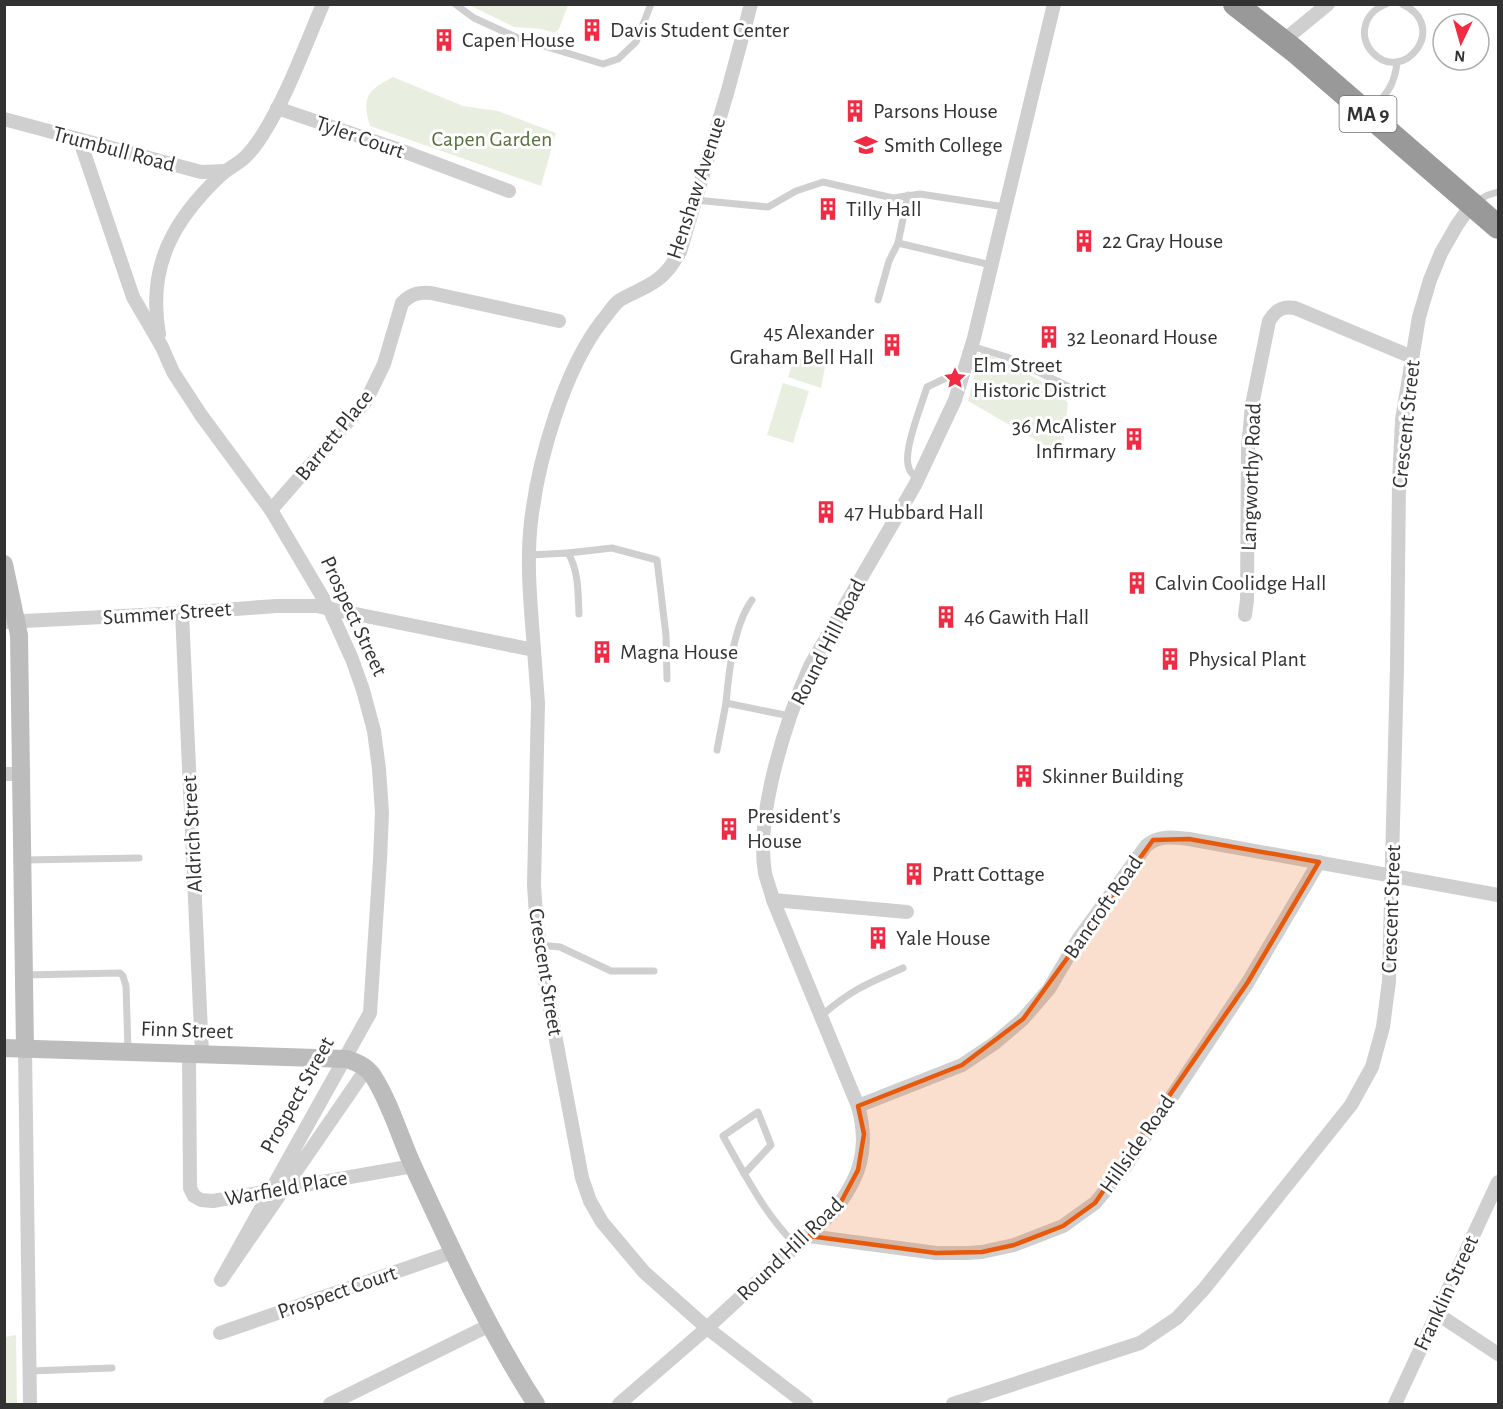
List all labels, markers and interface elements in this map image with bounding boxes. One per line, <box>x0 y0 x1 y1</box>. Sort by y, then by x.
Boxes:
north arrow <box>1431 12 1491 72</box>
building icon: Davis Student Center <box>579 17 605 43</box>
place label: Davis Student Center <box>610 19 789 41</box>
building icon: Capen House <box>431 27 457 53</box>
place label: Capen House <box>462 29 575 51</box>
text: N <box>1454 47 1466 64</box>
road number: MA 9 <box>1340 96 1396 132</box>
building icon: Parsons House <box>842 98 868 124</box>
place label: Parsons House <box>873 100 998 122</box>
street label: Tyler Court <box>313 112 407 162</box>
street label: Henshaw Avenue <box>663 114 729 262</box>
street label: Trumbull Road <box>50 122 178 176</box>
park label: Capen Garden <box>432 128 552 150</box>
school or university icon: Smith College <box>853 132 879 158</box>
place label: Smith College <box>884 134 1003 156</box>
building icon: Tilly Hall <box>815 196 841 222</box>
place label: Tilly Hall <box>846 198 922 220</box>
building icon: 22 Gray House <box>1071 228 1097 254</box>
place label: 22 Gray House <box>1102 230 1223 252</box>
place label: 45 Alexander Graham Bell Hall <box>730 321 874 368</box>
building icon: 32 Leonard House <box>1036 324 1062 350</box>
place label: 32 Leonard House <box>1067 326 1218 348</box>
building icon: 45 Alexander Graham Bell Hall <box>879 332 905 358</box>
place label: Elm Street Historic District <box>973 354 1106 401</box>
street label: Crescent Street <box>1388 359 1424 489</box>
place icon: Elm Street Historic District <box>942 365 968 391</box>
street label: Barrett Place <box>291 386 377 484</box>
street label: Langworthy Road <box>1237 403 1265 551</box>
place label: 36 McAlister Infirmary <box>1012 415 1117 462</box>
building icon: 36 McAlister Infirmary <box>1121 426 1147 452</box>
building icon: 47 Hubbard Hall <box>813 499 839 525</box>
place label: 47 Hubbard Hall <box>844 501 984 523</box>
street label: Prospect Street <box>317 553 391 679</box>
building icon: Calvin Coolidge Hall <box>1124 570 1150 596</box>
place label: Calvin Coolidge Hall <box>1155 572 1327 594</box>
street label: Round Hill Road <box>787 575 869 709</box>
street label: Summer Street <box>102 598 232 628</box>
building icon: 46 Gawith Hall <box>933 604 959 630</box>
place label: 46 Gawith Hall <box>964 606 1089 628</box>
building icon: Magna House <box>589 639 615 665</box>
place label: Magna House <box>620 641 738 663</box>
building icon: Physical Plant <box>1157 646 1183 672</box>
place label: Physical Plant <box>1188 648 1306 670</box>
building icon: Skinner Building <box>1011 763 1037 789</box>
place label: Skinner Building <box>1042 765 1184 787</box>
street label: Aldrich Street <box>178 775 206 893</box>
place label: President's House <box>747 805 841 852</box>
building icon: President's House <box>716 816 742 842</box>
street label: Crescent Street <box>1378 844 1404 974</box>
street label: Bancroft Road <box>1060 852 1146 962</box>
building icon: Pratt Cottage <box>901 861 927 887</box>
place label: Pratt Cottage <box>932 863 1045 885</box>
street label: Crescent Street <box>525 907 567 1037</box>
building icon: Yale House <box>865 925 891 951</box>
place label: Yale House <box>896 927 991 949</box>
street label: Finn Street <box>140 1017 234 1043</box>
street label: Prospect Street <box>256 1033 338 1157</box>
street label: Hillside Road <box>1095 1091 1179 1197</box>
street label: Warfield Place <box>223 1166 349 1210</box>
street label: Round Hill Road <box>733 1193 847 1305</box>
street label: Franklin Street <box>1410 1232 1482 1354</box>
street label: Prospect Court <box>275 1261 399 1323</box>

